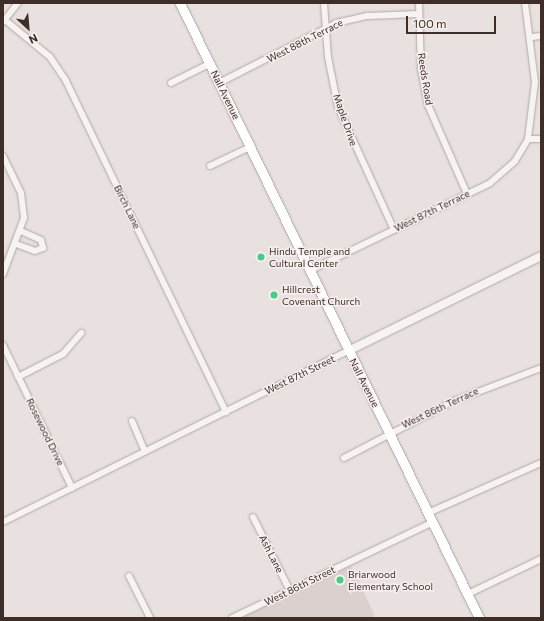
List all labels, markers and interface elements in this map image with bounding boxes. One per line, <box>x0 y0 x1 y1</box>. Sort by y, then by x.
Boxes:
north arrow <box>8 8 48 48</box>
scale bar <box>408 8 498 34</box>
text: 100 m <box>413 16 447 30</box>
street label: West 88th Terrace <box>265 17 345 65</box>
text: N <box>27 32 40 47</box>
street label: Reeds Road <box>415 52 435 106</box>
street label: Nall Avenue <box>208 69 242 121</box>
street label: Maple Drive <box>330 92 360 148</box>
street label: Birch Lane <box>111 183 143 231</box>
street label: West 87th Terrace <box>392 187 472 235</box>
place label: Hindu Temple and Cultural Center <box>269 245 350 268</box>
marker: Hindu Temple and Cultural Center <box>256 252 266 262</box>
place label: Hillcrest Covenant Church <box>282 283 360 306</box>
marker: Hillcrest Covenant Church <box>269 290 279 300</box>
street label: West 87th Street <box>263 353 337 397</box>
street label: Nall Avenue <box>347 357 381 409</box>
street label: West 86th Terrace <box>400 385 480 431</box>
street label: Rosewood Drive <box>23 396 67 468</box>
street label: Ash Lane <box>256 533 286 575</box>
street label: West 86th Street <box>263 564 337 608</box>
place label: Briarwood Elementary School <box>348 568 433 592</box>
marker: Briarwood Elementary School <box>335 575 345 585</box>

